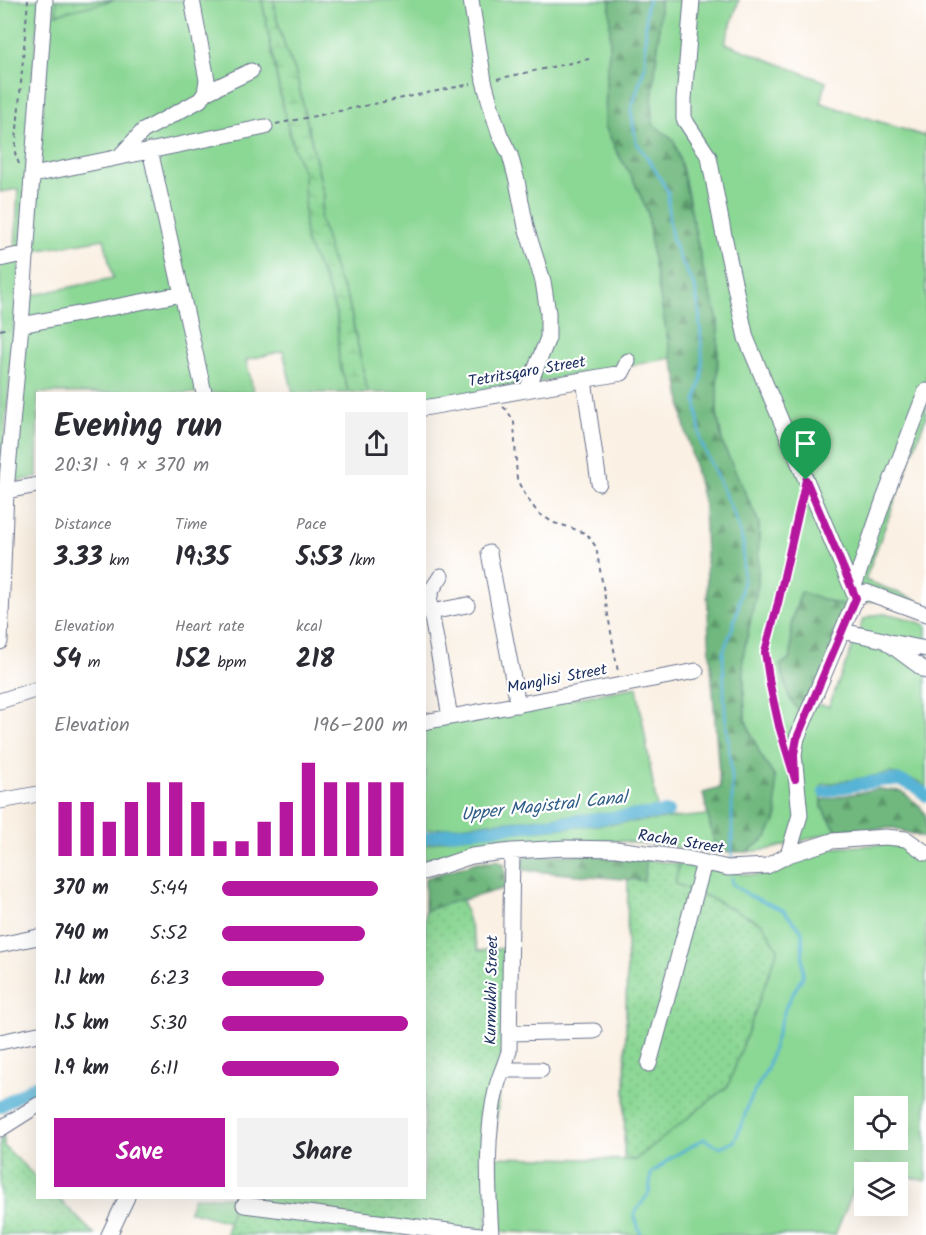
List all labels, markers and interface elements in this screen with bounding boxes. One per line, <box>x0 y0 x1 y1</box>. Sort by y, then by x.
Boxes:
street label: Tetritsqaro Street <box>466 349 588 395</box>
text: Evening run <box>54 401 222 454</box>
button: share <box>345 412 408 475</box>
pin <box>780 418 831 480</box>
icon: arrive <box>789 427 822 460</box>
text: 20:31 · 9 × 370 m <box>54 450 209 482</box>
text: Distance <box>54 512 112 537</box>
text: Time <box>175 512 207 537</box>
text: Pace <box>296 512 327 537</box>
text: 3.33 <box>54 537 103 579</box>
text: 19:35 <box>175 537 230 579</box>
text: 5:53 <box>296 537 343 579</box>
text: km <box>103 548 129 573</box>
text: /km <box>343 548 375 573</box>
text: Elevation <box>54 614 115 639</box>
text: Heart rate <box>175 614 245 639</box>
text: kcal <box>296 614 322 639</box>
text: 54 <box>54 639 81 681</box>
text: 152 <box>175 639 211 681</box>
text: 218 <box>296 639 334 681</box>
text: m <box>81 650 100 675</box>
text: bpm <box>211 650 246 675</box>
street label: Manglisi Street <box>505 657 610 701</box>
text: Elevation <box>54 710 130 742</box>
text: 196–200 m <box>313 710 408 742</box>
water label: Upper Magistral Canal <box>459 783 632 830</box>
street label: Racha Street <box>636 823 727 861</box>
text: 370 m <box>54 873 109 905</box>
text: 5:44 <box>150 873 188 905</box>
text: 740 m <box>54 918 109 950</box>
text: 5:52 <box>150 918 188 950</box>
street label: Kurmukhi Street <box>479 934 505 1045</box>
text: 1.1 km <box>54 963 105 995</box>
text: 6:23 <box>150 963 189 995</box>
text: 1.5 km <box>54 1008 109 1040</box>
text: 5:30 <box>150 1008 187 1040</box>
text: 1.9 km <box>54 1053 109 1085</box>
text: 6:11 <box>150 1053 179 1085</box>
map controls <box>854 1096 908 1216</box>
button: locate <box>854 1096 908 1150</box>
button: Save <box>54 1118 225 1187</box>
button: Share <box>237 1118 408 1187</box>
button: layers <box>854 1162 908 1216</box>

